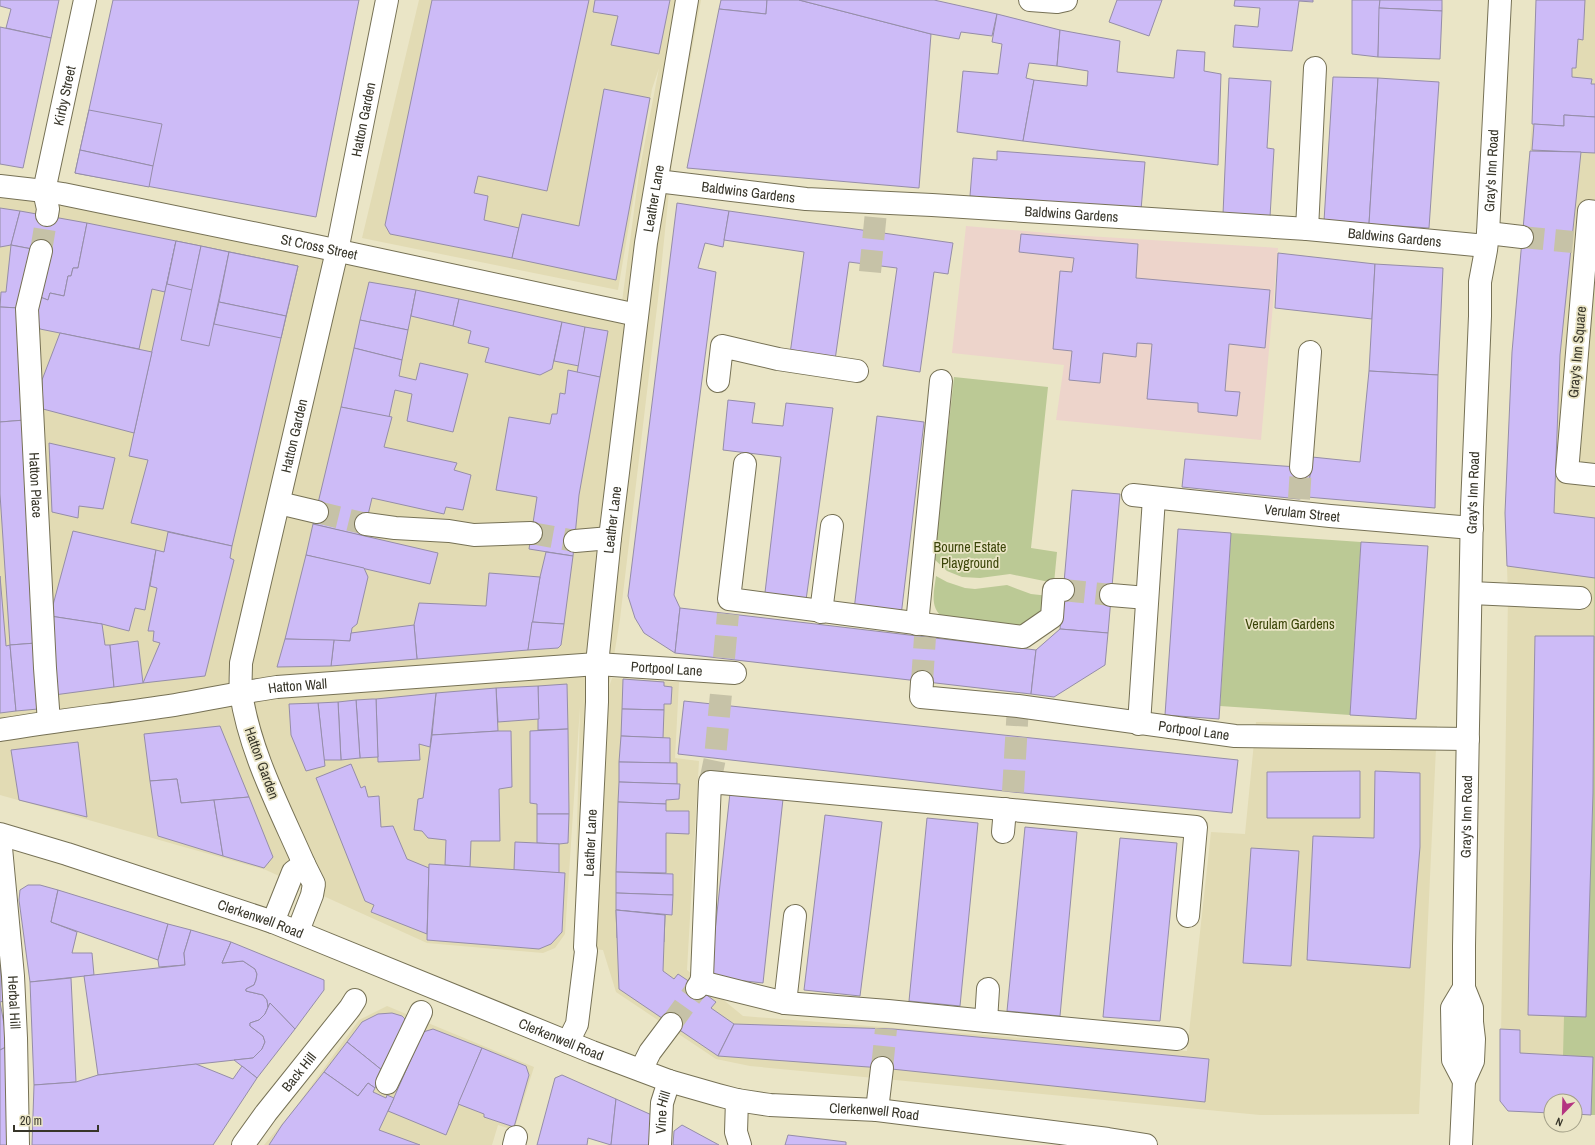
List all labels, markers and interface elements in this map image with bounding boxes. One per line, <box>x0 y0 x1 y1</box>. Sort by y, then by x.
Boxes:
street label: Kirby Street <box>49 64 80 127</box>
street label: Hatton Garden <box>347 81 379 158</box>
street label: Gray's Inn Road <box>1480 129 1502 212</box>
street label: Leather Lane <box>639 164 668 233</box>
street label: Baldwins Gardens <box>701 177 796 207</box>
street label: Baldwins Gardens <box>1024 202 1119 226</box>
street label: Baldwins Gardens <box>1347 224 1442 251</box>
street label: St Cross Street <box>279 230 359 264</box>
street label: Gray's Inn Square <box>1564 305 1590 399</box>
street label: Hatton Garden <box>277 397 311 475</box>
street label: Gray's Inn Road <box>1463 451 1483 534</box>
street label: Hatton Place <box>25 452 46 518</box>
street label: Leather Lane <box>599 485 625 554</box>
street label: Verulam Street <box>1263 500 1341 526</box>
park label: Bourne Estate Playground <box>934 538 1006 572</box>
park label: Verulam Gardens <box>1245 615 1335 633</box>
street label: Portpool Lane <box>630 657 703 680</box>
street label: Hatton Wall <box>267 674 328 697</box>
street label: Portpool Lane <box>1157 716 1231 744</box>
street label: Hatton Garden <box>241 725 283 801</box>
street label: Gray's Inn Road <box>1457 775 1476 858</box>
street label: Leather Lane <box>579 809 601 877</box>
street label: Clerkenwell Road <box>215 895 306 942</box>
street label: Herbal Hill <box>4 975 25 1030</box>
street label: Clerkenwell Road <box>516 1014 606 1065</box>
street label: Back Hill <box>278 1049 320 1095</box>
street label: Vine Hill <box>652 1088 674 1134</box>
north arrow <box>1543 1093 1583 1133</box>
street label: Clerkenwell Road <box>829 1099 920 1124</box>
scale bar <box>14 1107 98 1133</box>
text: 20 m <box>20 1113 42 1129</box>
text: N <box>1553 1114 1565 1130</box>

